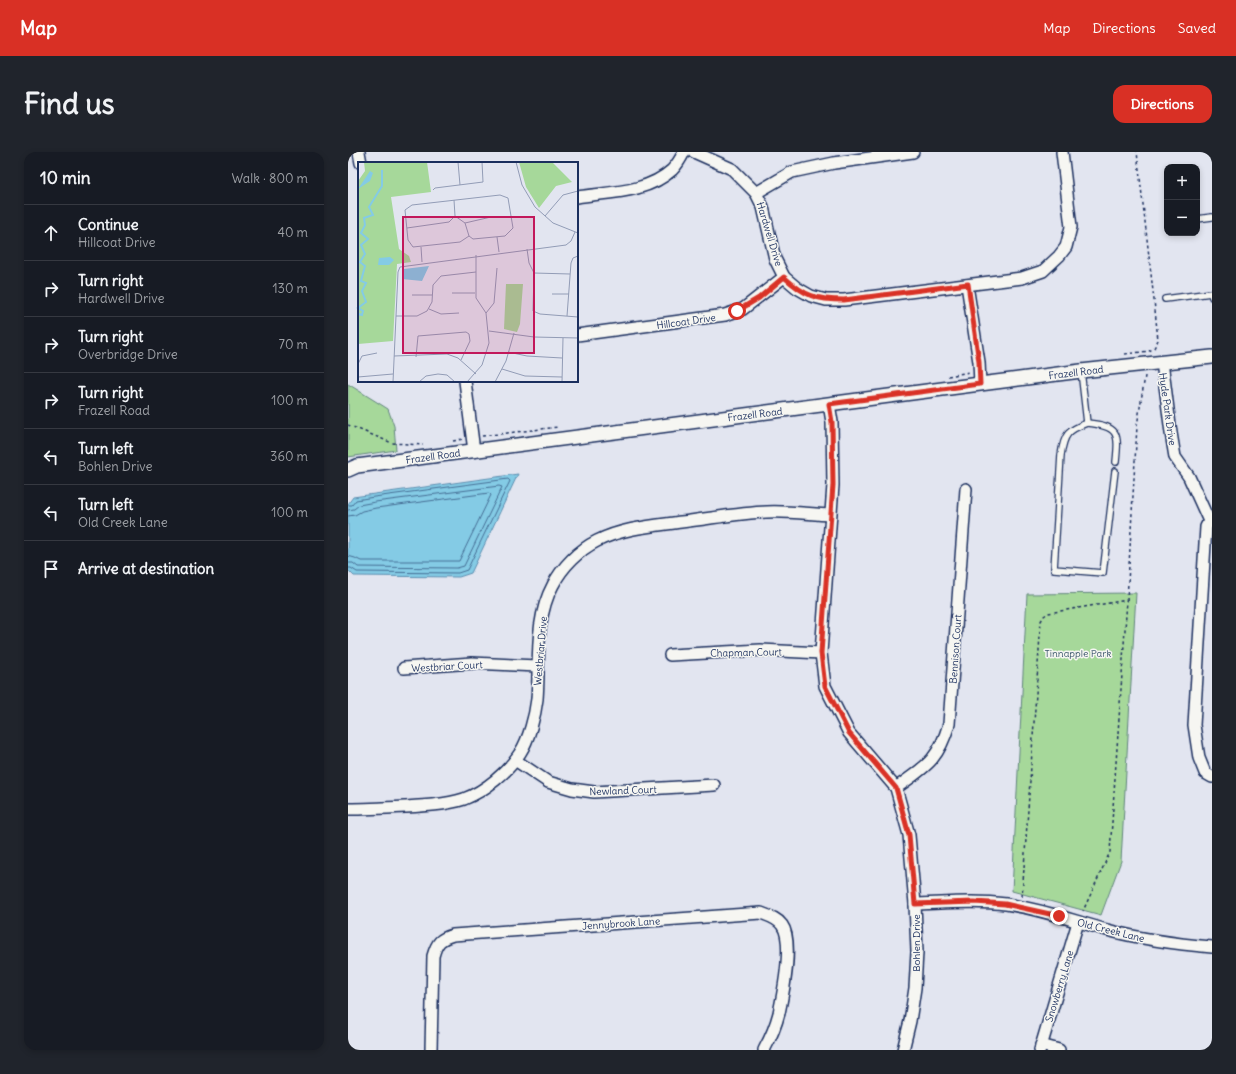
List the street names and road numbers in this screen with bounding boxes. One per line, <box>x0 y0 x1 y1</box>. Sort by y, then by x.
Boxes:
street label: Hardwell Drive <box>754 200 785 268</box>
street label: Hillcoat Drive <box>656 311 717 332</box>
street label: Frazell Road <box>1048 363 1104 382</box>
street label: Hyde Park Drive <box>1156 372 1179 446</box>
street label: Frazell Road <box>727 405 783 424</box>
street label: Frazell Road <box>405 446 461 467</box>
street label: Bennison Court <box>947 613 964 684</box>
street label: Westbriar Drive <box>531 616 550 686</box>
street label: Chapman Court <box>710 645 783 660</box>
street label: Westbriar Court <box>411 658 484 675</box>
street label: Newland Court <box>589 783 658 798</box>
street label: Jennybrook Lane <box>582 914 660 933</box>
street label: Bohlen Drive <box>910 914 923 972</box>
street label: Old Creek Lane <box>1076 916 1146 945</box>
street label: Snowberry Lane <box>1042 949 1077 1024</box>

